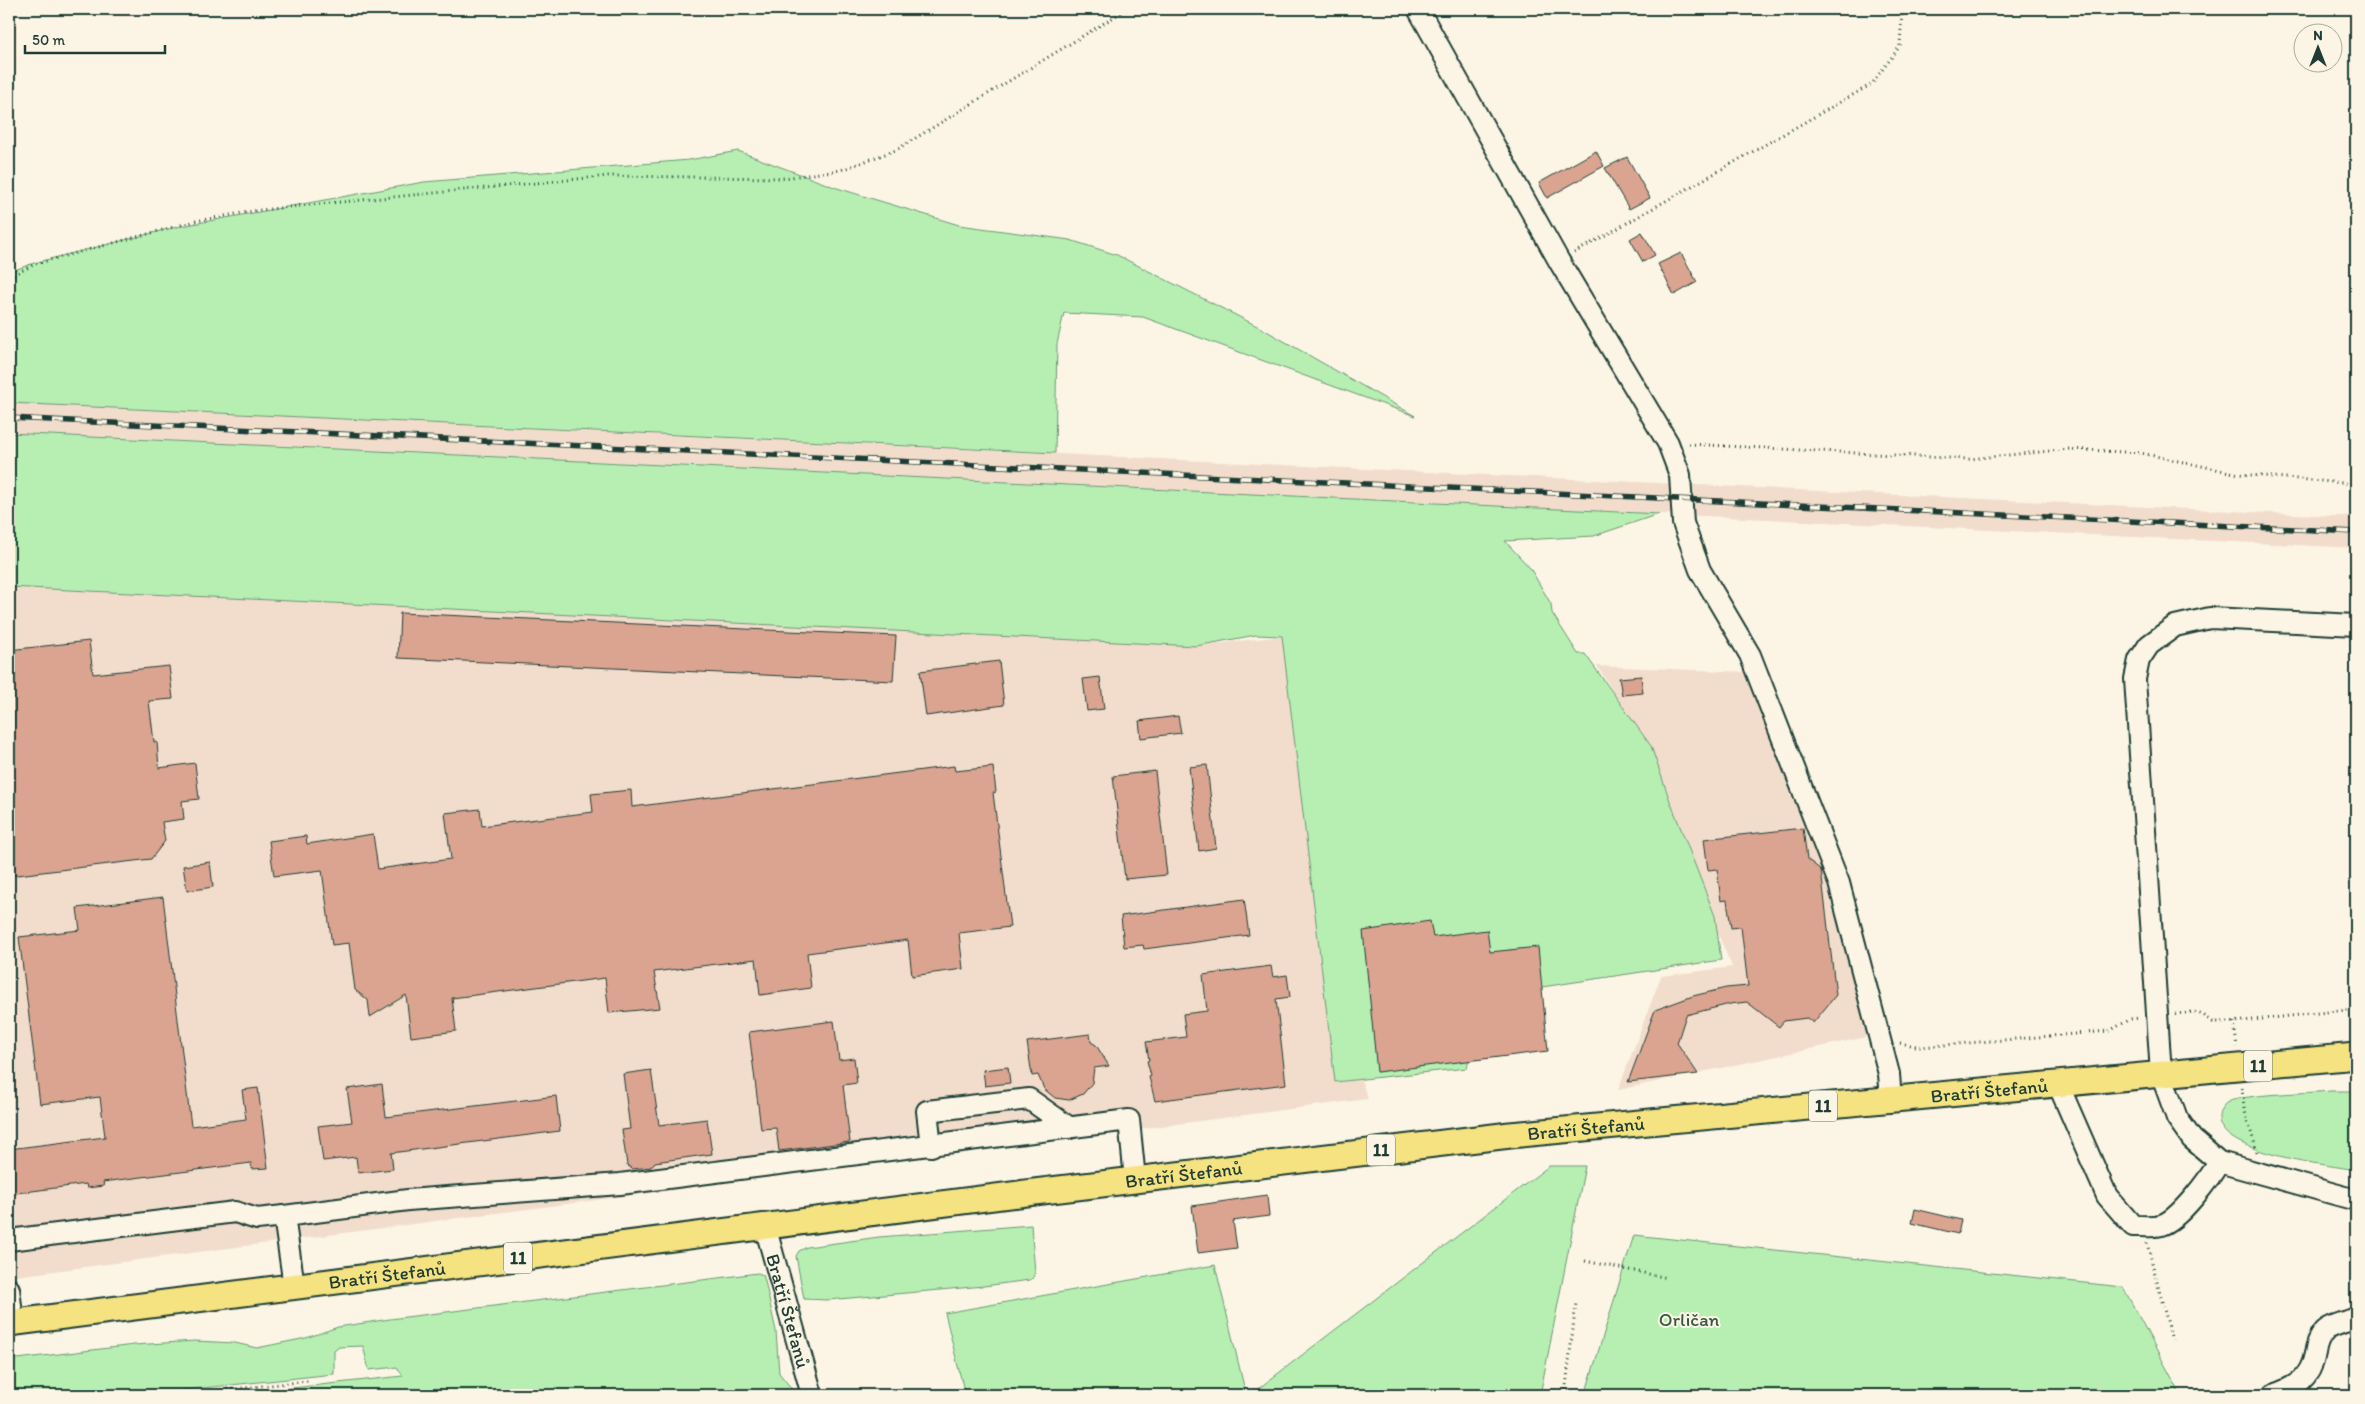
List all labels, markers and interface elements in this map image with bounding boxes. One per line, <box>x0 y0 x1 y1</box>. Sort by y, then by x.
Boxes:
scale bar <box>25 22 165 54</box>
north arrow <box>2292 22 2342 72</box>
text: N <box>2313 27 2323 44</box>
text: 50 m <box>32 31 65 49</box>
road number: 11 <box>2244 1050 2272 1082</box>
street label: Bratří Štefanů <box>1930 1074 2049 1108</box>
road number: 11 <box>1809 1090 1837 1122</box>
street label: Bratří Štefanů <box>1526 1111 1646 1145</box>
road number: 11 <box>1367 1134 1395 1166</box>
street label: Bratří Štefanů <box>1124 1156 1244 1193</box>
road number: 11 <box>504 1242 532 1274</box>
street label: Bratří Štefanů <box>761 1251 815 1371</box>
street label: Bratří Štefanů <box>327 1256 447 1294</box>
park label: Orličan <box>1659 1308 1720 1331</box>

